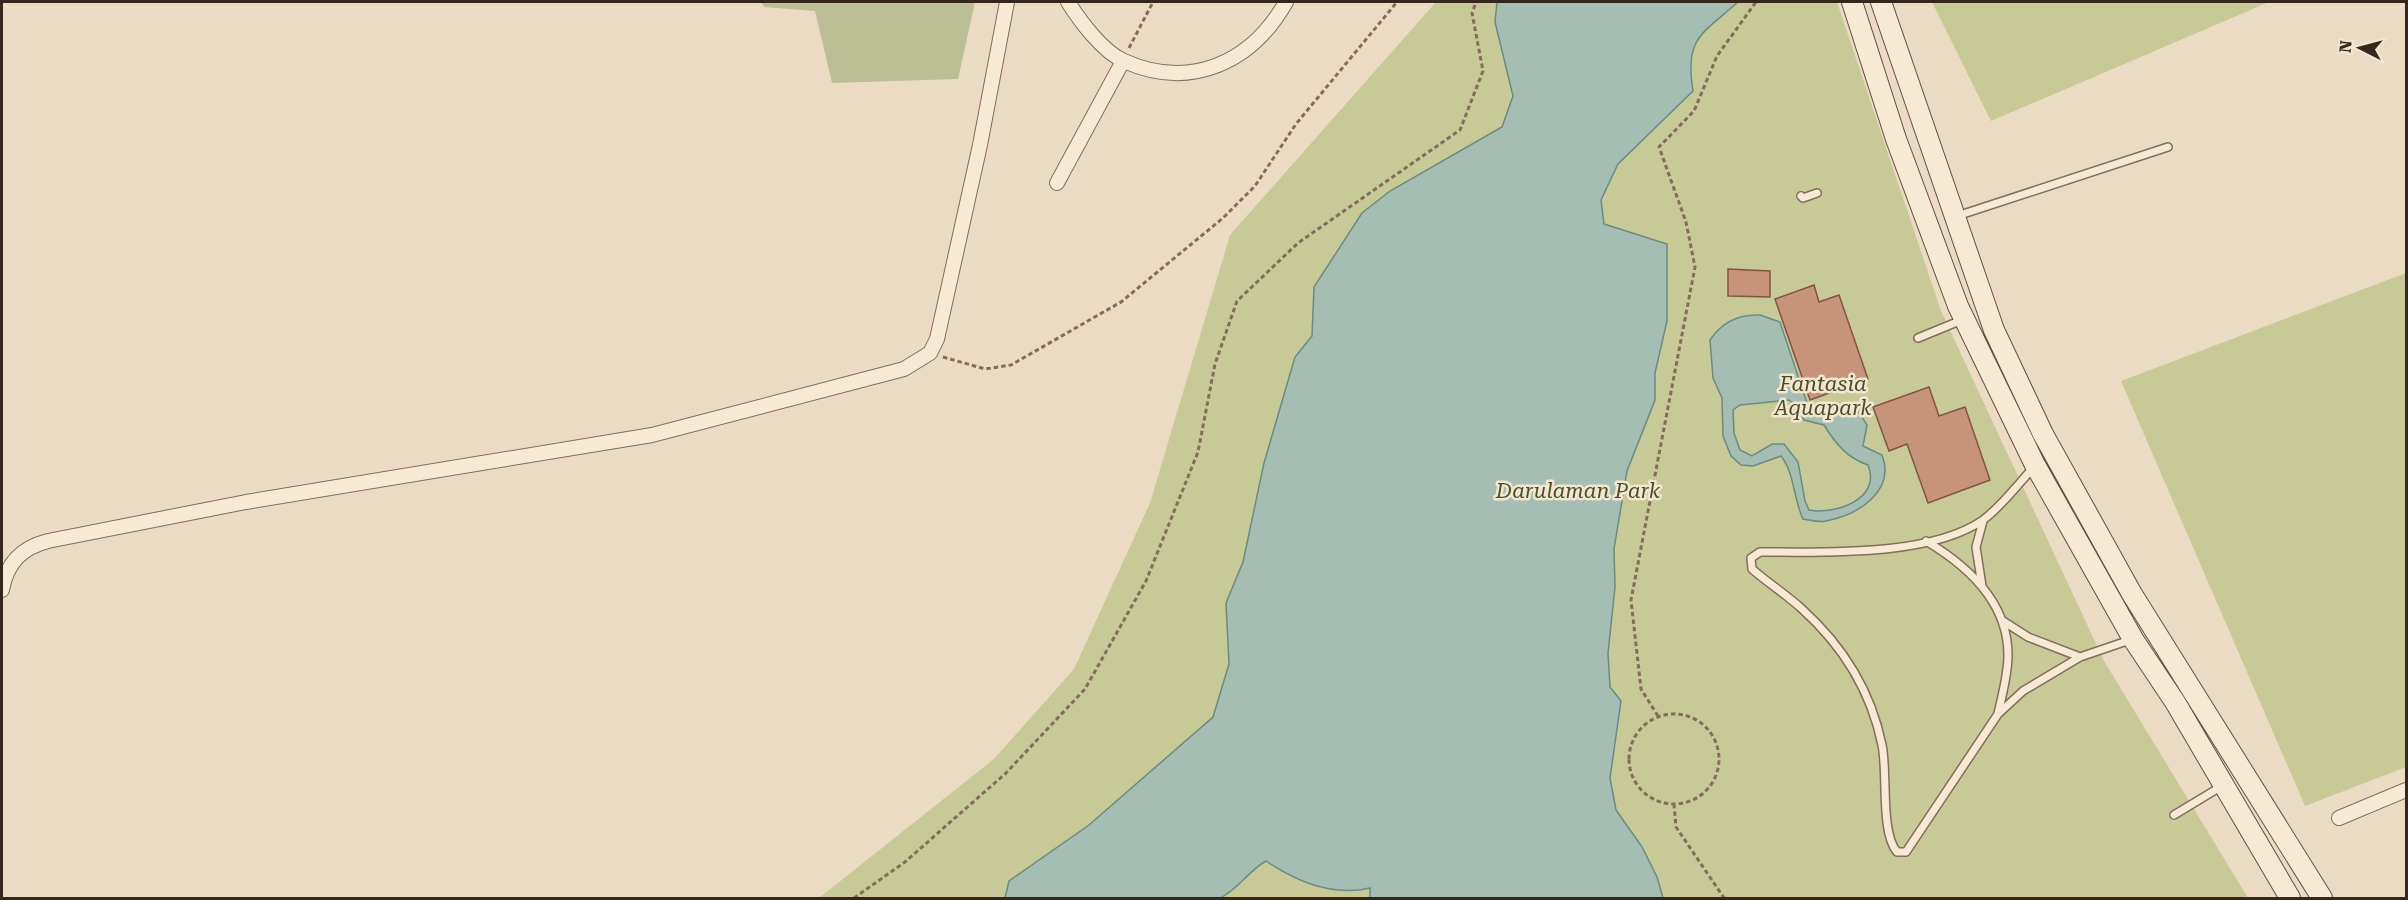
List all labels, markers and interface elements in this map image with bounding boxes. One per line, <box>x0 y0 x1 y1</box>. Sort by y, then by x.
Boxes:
north arrow <box>2330 18 2390 78</box>
text: N <box>2335 39 2356 54</box>
park label: Fantasia Aquapark <box>1772 372 1872 420</box>
park label: Darulaman Park <box>1495 479 1661 503</box>

